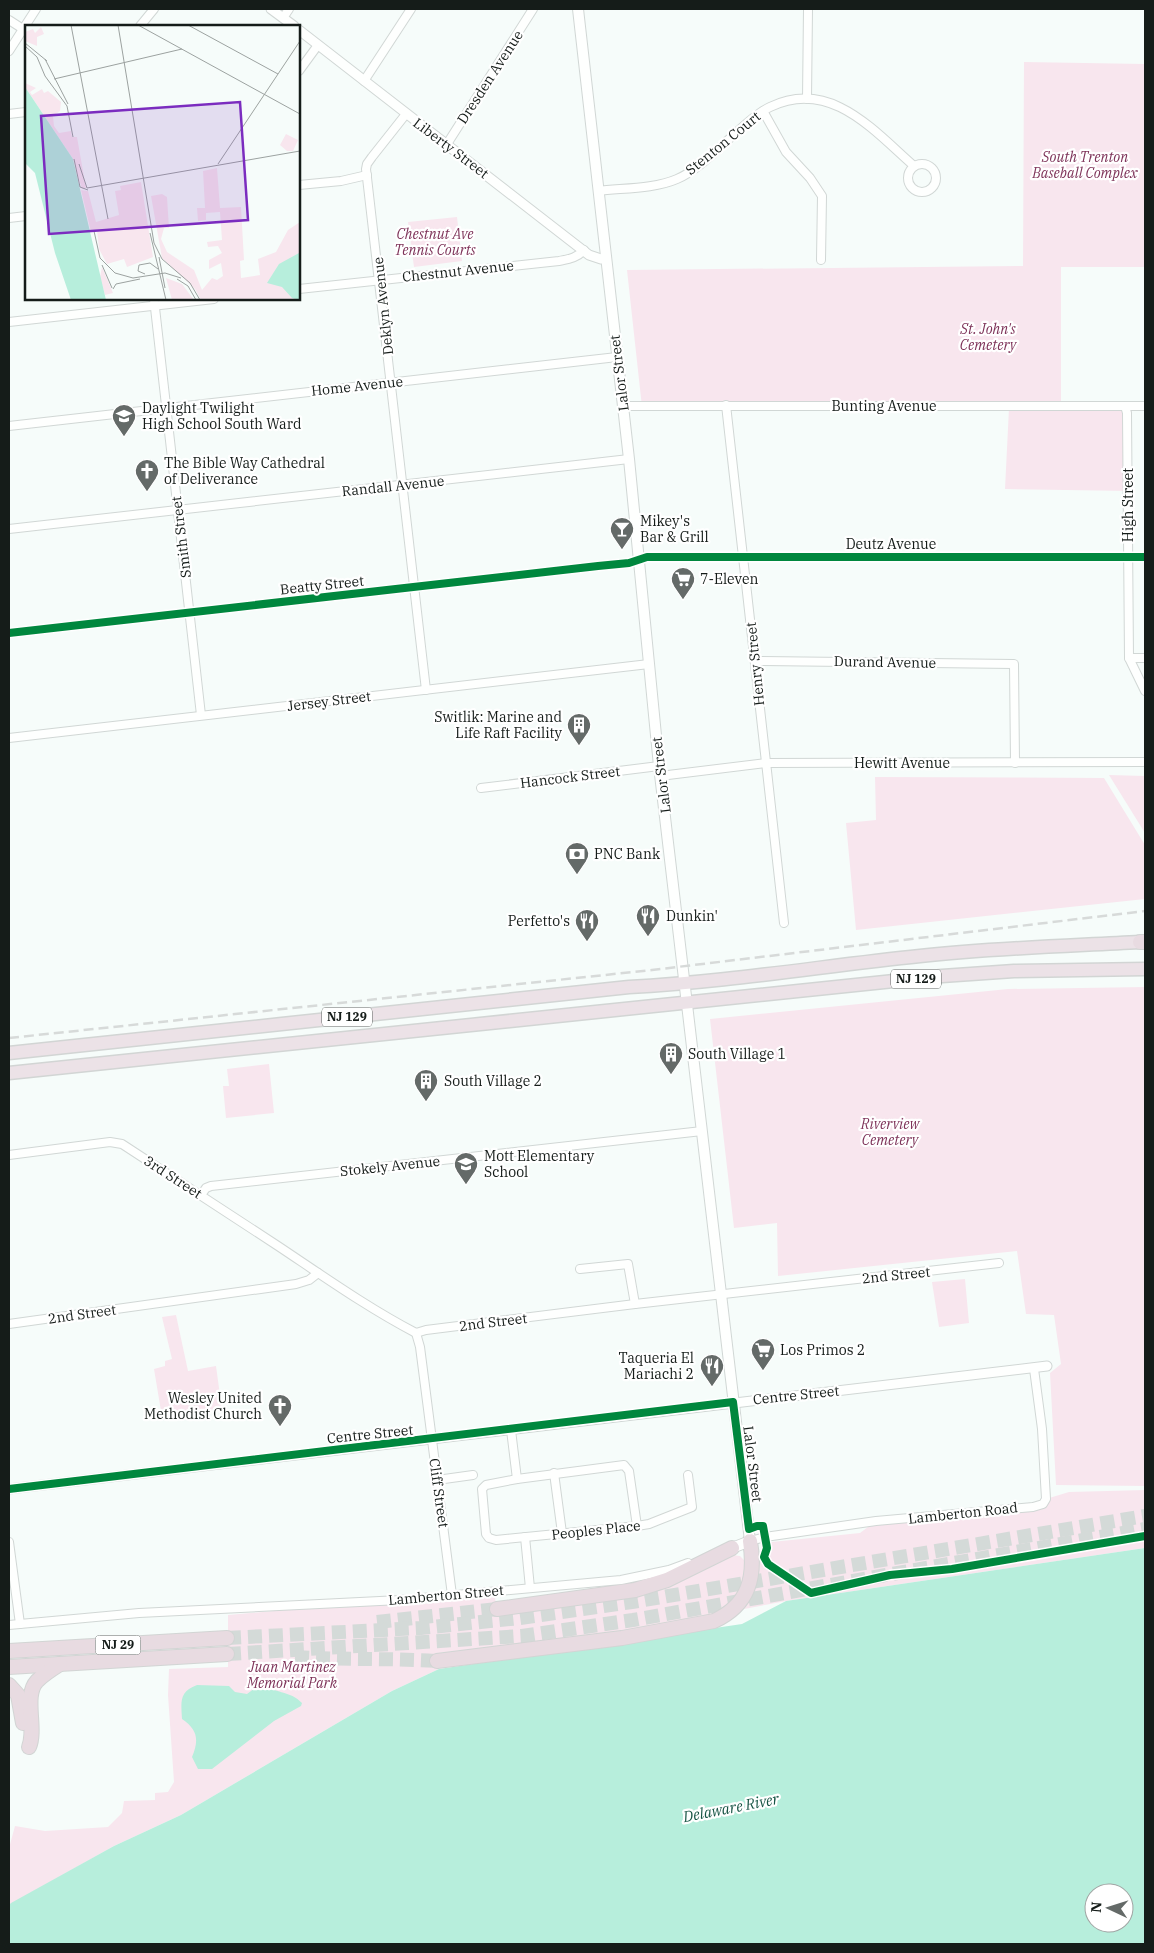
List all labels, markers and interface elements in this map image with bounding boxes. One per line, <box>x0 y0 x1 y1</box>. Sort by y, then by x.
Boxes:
inset map <box>25 25 300 300</box>
street label: Dresden Avenue <box>453 27 527 127</box>
street label: Stenton Court <box>682 107 764 179</box>
street label: Liberty Street <box>410 114 492 182</box>
park label: South Trenton Baseball Complex <box>1031 148 1139 182</box>
park label: Chestnut Ave Tennis Courts <box>394 225 477 259</box>
street label: Deklyn Avenue <box>369 256 397 356</box>
street label: Chestnut Avenue <box>401 256 515 286</box>
park label: St. John's Cemetery <box>959 320 1018 354</box>
street label: Lalor Street <box>605 334 633 412</box>
street label: Home Avenue <box>310 372 404 400</box>
street label: Bunting Avenue <box>831 397 937 415</box>
place label: Daylight Twilight High School South Ward <box>142 399 302 433</box>
school or university icon: Daylight Twilight High School South Ward <box>111 403 137 437</box>
place label: The Bible Way Cathedral of Deliverance <box>164 454 325 488</box>
church icon: The Bible Way Cathedral of Deliverance <box>134 458 160 492</box>
street label: High Street <box>1119 468 1137 542</box>
street label: Randall Avenue <box>341 472 445 500</box>
street label: Smith Street <box>167 495 195 579</box>
place label: Mikey's Bar & Grill <box>640 512 709 546</box>
bar icon: Mikey's Bar & Grill <box>609 516 635 550</box>
street label: Deutz Avenue <box>846 535 936 553</box>
supermarket icon: 7-Eleven <box>670 566 696 600</box>
place label: 7-Eleven <box>700 570 758 588</box>
street label: Beatty Street <box>279 572 365 598</box>
street label: Henry Street <box>742 621 768 707</box>
street label: Durand Avenue <box>834 652 936 672</box>
street label: Jersey Street <box>286 687 372 715</box>
place label: Switlik: Marine and Life Raft Facility <box>434 708 563 742</box>
building icon: Switlik: Marine and Life Raft Facility <box>566 712 592 746</box>
street label: Lalor Street <box>647 736 675 814</box>
street label: Hewitt Avenue <box>854 754 950 772</box>
street label: Hancock Street <box>519 762 621 792</box>
bank icon: PNC Bank <box>564 841 590 875</box>
place label: PNC Bank <box>594 845 661 863</box>
restaurant icon: Dunkin' <box>635 903 661 937</box>
place label: Dunkin' <box>666 907 718 925</box>
restaurant icon: Perfetto's <box>574 908 600 942</box>
place label: Perfetto's <box>508 912 570 930</box>
road number: NJ 129 <box>891 970 941 989</box>
road number: NJ 129 <box>322 1008 372 1026</box>
building icon: South Village 1 <box>658 1041 684 1075</box>
place label: South Village 1 <box>688 1045 786 1063</box>
building icon: South Village 2 <box>413 1068 439 1102</box>
place label: South Village 2 <box>444 1072 542 1090</box>
park label: Riverview Cemetery <box>860 1115 920 1149</box>
place label: Mott Elementary School <box>484 1147 595 1181</box>
school or university icon: Mott Elementary School <box>453 1151 479 1185</box>
street label: 3rd Street <box>141 1152 205 1202</box>
street label: Stokely Avenue <box>339 1152 441 1180</box>
street label: 2nd Street <box>861 1262 931 1288</box>
street label: 2nd Street <box>47 1300 117 1328</box>
street label: 2nd Street <box>458 1309 528 1335</box>
supermarket icon: Los Primos 2 <box>750 1337 776 1371</box>
place label: Los Primos 2 <box>780 1341 865 1359</box>
place label: Taqueria El Mariachi 2 <box>619 1349 694 1383</box>
restaurant icon: Taqueria El Mariachi 2 <box>699 1353 725 1387</box>
street label: Centre Street <box>752 1382 840 1408</box>
place label: Wesley United Methodist Church <box>144 1389 262 1423</box>
church icon: Wesley United Methodist Church <box>267 1393 293 1427</box>
street label: Centre Street <box>326 1421 414 1447</box>
street label: Lalor Street <box>739 1425 767 1503</box>
street label: Cliff Street <box>425 1457 453 1529</box>
street label: Lamberton Road <box>907 1498 1019 1528</box>
street label: Peoples Place <box>551 1516 641 1544</box>
street label: Lamberton Street <box>387 1581 505 1609</box>
road number: NJ 29 <box>96 1636 140 1654</box>
park label: Juan Martinez Memorial Park <box>246 1658 338 1692</box>
water label: Delaware River <box>680 1789 781 1826</box>
north arrow <box>1084 1883 1134 1933</box>
text: N <box>1087 1901 1105 1913</box>

